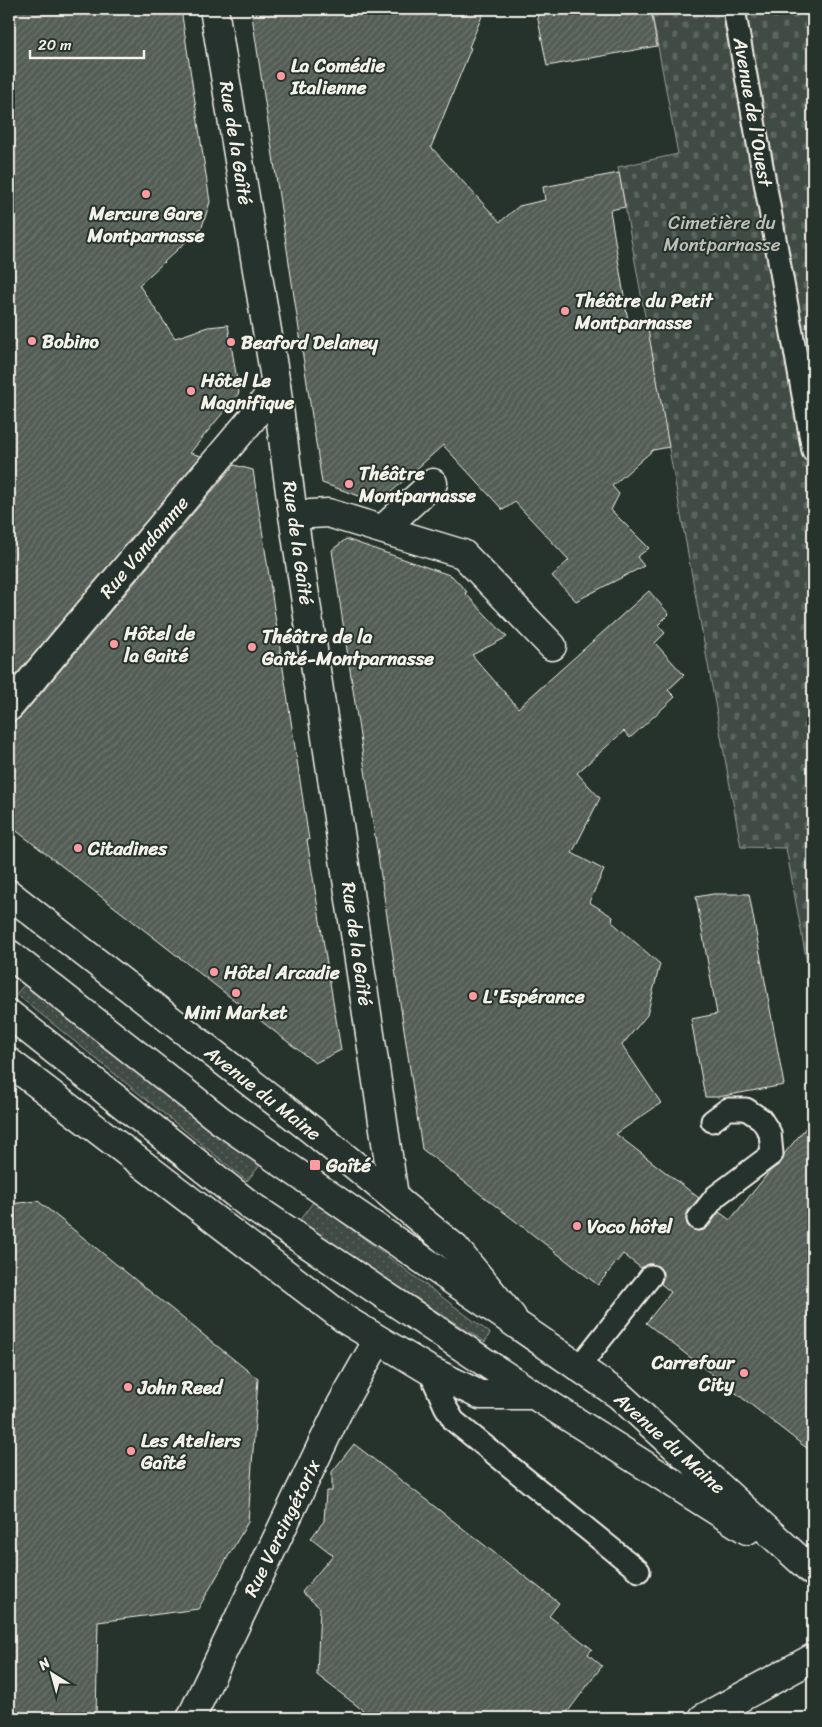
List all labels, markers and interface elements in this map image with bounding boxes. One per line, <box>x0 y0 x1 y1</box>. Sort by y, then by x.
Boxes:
scale bar <box>30 28 144 60</box>
text: 20 m <box>38 32 72 58</box>
street label: Avenue de l'Ouest <box>723 34 783 190</box>
place label: La Comédie Italienne <box>290 49 385 104</box>
marker: La Comédie Italienne <box>275 70 287 82</box>
street label: Rue de la Gaîté <box>210 79 262 207</box>
marker: Mercure Gare Montparnasse <box>140 188 152 200</box>
place label: Mercure Gare Montparnasse <box>86 197 205 252</box>
park label: Cimetière du Montparnasse <box>663 206 781 261</box>
place label: Théâtre du Petit Montparnasse <box>574 284 714 339</box>
marker: Théâtre du Petit Montparnasse <box>559 305 571 317</box>
place label: Bobino <box>42 325 100 358</box>
place label: Beaford Delaney <box>241 326 379 359</box>
marker: Bobino <box>26 335 38 347</box>
marker: Beaford Delaney <box>225 336 237 348</box>
place label: Hôtel Le Magnifique <box>200 364 295 419</box>
marker: Hôtel Le Magnifique <box>185 385 197 397</box>
place label: Théâtre Montparnasse <box>358 457 476 512</box>
marker: Théâtre Montparnasse <box>343 478 355 490</box>
street label: Rue de la Gaîté <box>273 479 323 607</box>
street label: Rue Vandamme <box>91 488 197 606</box>
place label: Hôtel de la Gaité <box>123 617 196 672</box>
place label: Théâtre de la Gaîté-Montparnasse <box>261 620 434 675</box>
marker: Hôtel de la Gaité <box>108 638 120 650</box>
marker: Théâtre de la Gaîté-Montparnasse <box>246 641 258 653</box>
place label: Citadines <box>87 832 168 865</box>
marker: Citadines <box>72 842 84 854</box>
street label: Rue de la Gaîté <box>332 880 382 1008</box>
place label: Hôtel Arcadie <box>223 956 340 989</box>
marker: Hôtel Arcadie <box>208 966 220 978</box>
place label: L'Espérance <box>483 980 585 1013</box>
marker: Mini Market <box>230 987 242 999</box>
marker: L'Espérance <box>467 990 479 1002</box>
place label: Mini Market <box>184 996 288 1029</box>
street label: Avenue du Maine <box>196 1036 329 1150</box>
place label: Gaîté <box>325 1149 371 1182</box>
marker: Gaîté <box>308 1158 322 1172</box>
place label: Voco hôtel <box>587 1210 674 1243</box>
marker: Voco hôtel <box>571 1220 583 1232</box>
place label: Carrefour City <box>651 1346 736 1401</box>
marker: Carrefour City <box>738 1367 750 1379</box>
place label: John Reed <box>137 1371 224 1404</box>
marker: John Reed <box>122 1381 134 1393</box>
street label: Avenue du Maine <box>606 1383 734 1503</box>
place label: Les Ateliers Gaîté <box>140 1424 242 1479</box>
marker: Les Ateliers Gaîté <box>125 1445 137 1457</box>
street label: Rue Vercingétorix <box>234 1453 330 1603</box>
north arrow <box>28 1650 78 1700</box>
text: N <box>32 1651 56 1678</box>

